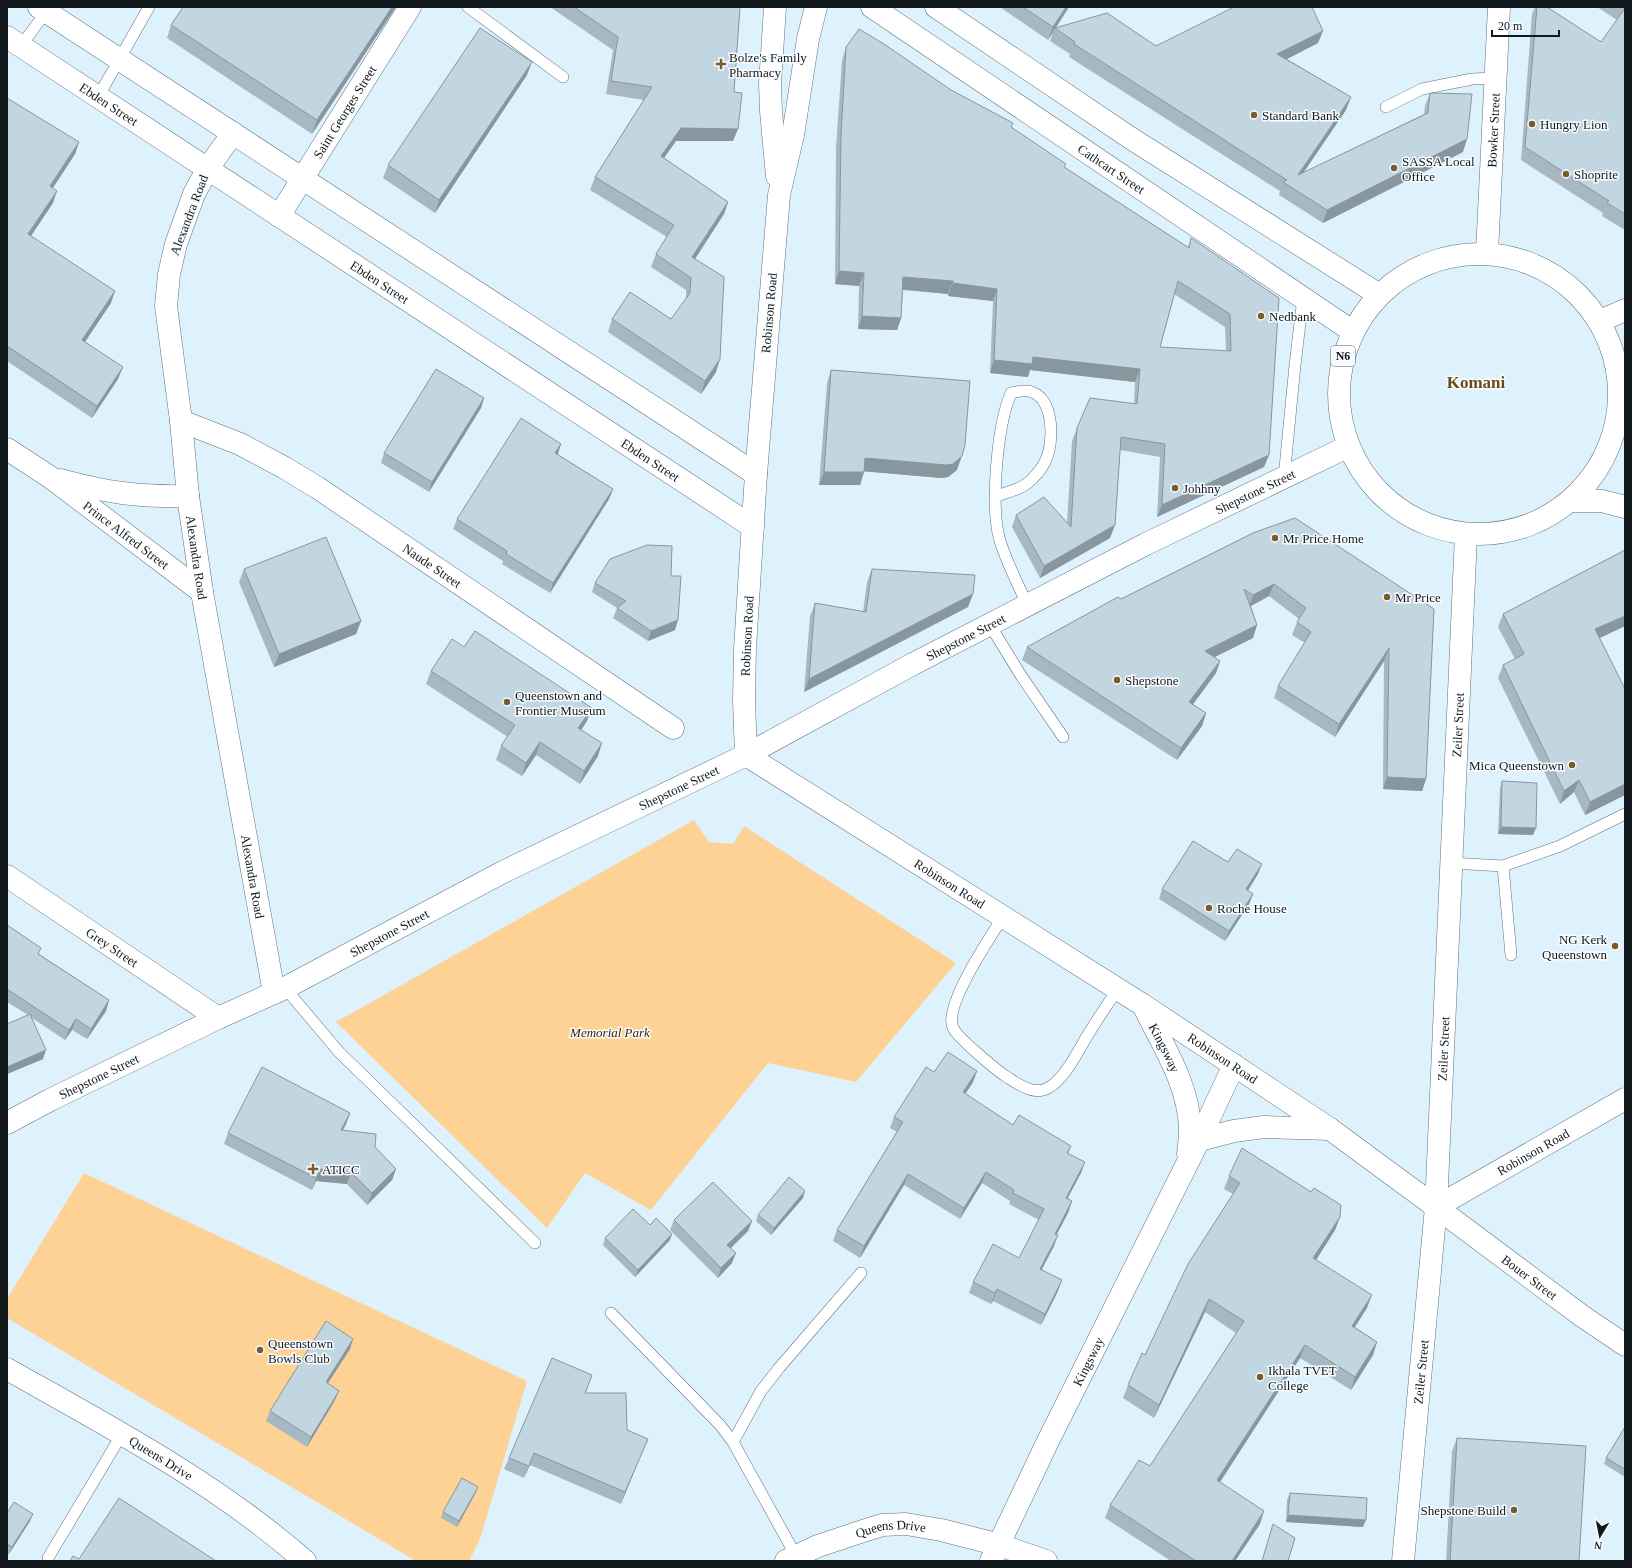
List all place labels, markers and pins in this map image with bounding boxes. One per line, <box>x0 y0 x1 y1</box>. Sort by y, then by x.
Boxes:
place label: Bolze's Family Pharmacy <box>729 50 807 80</box>
marker: Bolze's Family Pharmacy <box>716 59 726 69</box>
place label: Standard Bank <box>1262 108 1339 123</box>
marker: Standard Bank <box>1249 110 1259 120</box>
place label: Hungry Lion <box>1540 117 1608 132</box>
marker: Hungry Lion <box>1527 119 1537 129</box>
place label: SASSA Local Office <box>1402 154 1475 184</box>
marker: SASSA Local Office <box>1389 163 1399 173</box>
place label: Shoprite <box>1574 167 1618 182</box>
marker: Shoprite <box>1561 169 1571 179</box>
place label: Nedbank <box>1269 309 1316 324</box>
marker: Nedbank <box>1256 311 1266 321</box>
place label: Johhny <box>1183 481 1221 496</box>
marker: Johhny <box>1170 483 1180 493</box>
place label: Mr Price Home <box>1283 531 1364 546</box>
marker: Mr Price Home <box>1270 533 1280 543</box>
place label: Mr Price <box>1395 590 1441 605</box>
marker: Mr Price <box>1382 592 1392 602</box>
place label: Shepstone <box>1125 673 1179 688</box>
marker: Shepstone <box>1112 675 1122 685</box>
place label: Queenstown and Frontier Museum <box>515 688 606 718</box>
marker: Queenstown and Frontier Museum <box>502 697 512 707</box>
place label: Mica Queenstown <box>1469 758 1564 773</box>
marker: Mica Queenstown <box>1567 760 1577 770</box>
place label: Roche House <box>1217 901 1287 916</box>
marker: Roche House <box>1204 903 1214 913</box>
place label: NG Kerk Queenstown <box>1542 932 1607 962</box>
marker: NG Kerk Queenstown <box>1610 941 1620 951</box>
place label: ATICC <box>322 1162 360 1177</box>
marker: ATICC <box>307 1163 319 1175</box>
place label: Queenstown Bowls Club <box>268 1336 333 1366</box>
marker: Queenstown Bowls Club <box>255 1345 265 1355</box>
place label: Ikhala TVET College <box>1268 1363 1337 1393</box>
marker: Ikhala TVET College <box>1255 1372 1265 1382</box>
place label: Shepstone Build <box>1420 1503 1506 1518</box>
marker: Shepstone Build <box>1509 1505 1519 1515</box>

